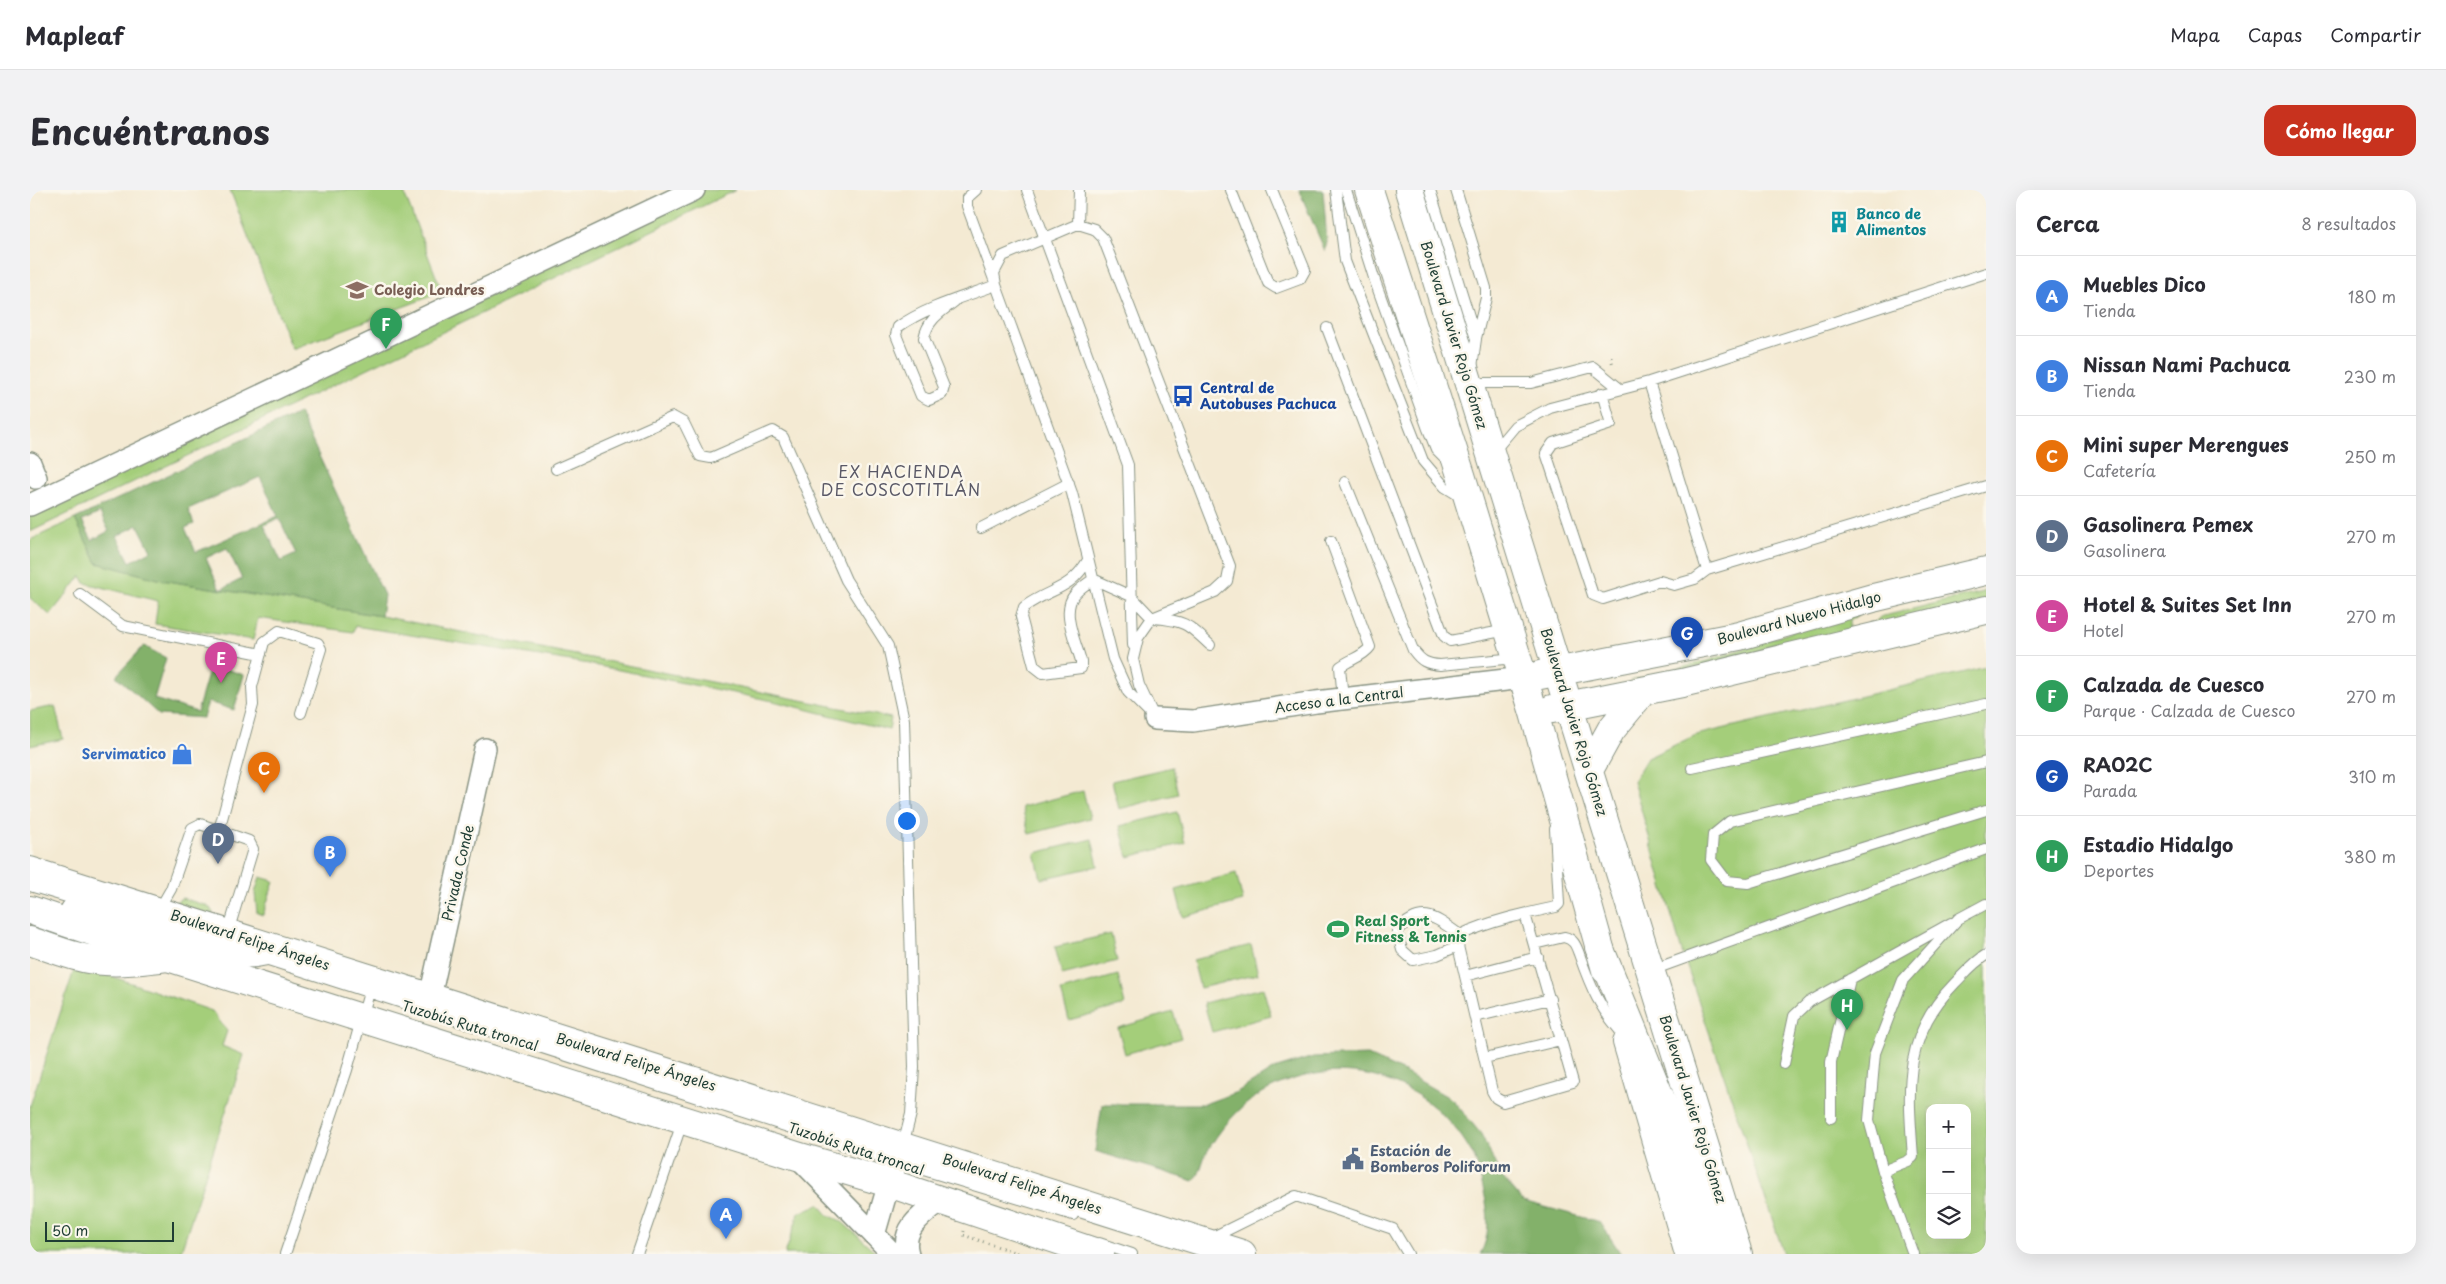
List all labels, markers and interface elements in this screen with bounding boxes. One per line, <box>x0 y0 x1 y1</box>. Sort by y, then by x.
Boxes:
text: Mapleaf <box>25 17 124 53</box>
text: Mapa <box>2170 21 2220 48</box>
text: Capas <box>2248 21 2302 48</box>
text: Compartir <box>2330 21 2421 48</box>
text: Encuéntranos <box>30 104 270 157</box>
button: Cómo llegar <box>2264 105 2416 156</box>
place label: Banco de Alimentos <box>1855 203 1926 240</box>
text: Cerca <box>2036 207 2100 239</box>
building icon: Banco de Alimentos <box>1826 209 1852 235</box>
text: 8 resultados <box>2301 211 2396 235</box>
street label: Boulevard Javier Rojo Gómez <box>1416 238 1493 432</box>
text: Muebles Dico <box>2083 270 2206 298</box>
school or university icon: Colegio Londres <box>344 277 370 303</box>
place label: Colegio Londres <box>374 279 485 300</box>
text: A <box>2046 284 2058 308</box>
text: 180 m <box>2348 284 2396 308</box>
text: Tienda <box>2083 298 2136 322</box>
pin: F <box>370 308 402 349</box>
text: Nissan Nami Pachuca <box>2083 350 2291 378</box>
text: B <box>2047 364 2057 388</box>
text: 230 m <box>2344 364 2396 388</box>
place label: Central de Autobuses Pachuca <box>1200 377 1337 414</box>
text: Tienda <box>2083 378 2136 402</box>
bus stop icon: Central de Autobuses Pachuca <box>1170 383 1196 409</box>
text: Mini super Merengues <box>2083 430 2289 458</box>
text: C <box>2046 444 2058 468</box>
text: 250 m <box>2345 444 2396 468</box>
text: Cafetería <box>2083 458 2156 482</box>
district label: EX HACIENDA DE COSCOTITLÁN <box>821 459 981 501</box>
text: Gasolinera Pemex <box>2083 510 2253 538</box>
text: D <box>2046 524 2058 548</box>
text: 270 m <box>2346 524 2396 548</box>
text: Gasolinera <box>2083 538 2166 562</box>
street label: Boulevard Nuevo Hidalgo <box>1715 585 1883 650</box>
text: Hotel & Suites Set Inn <box>2083 590 2292 618</box>
text: E <box>2047 604 2057 628</box>
text: 270 m <box>2346 604 2396 628</box>
pin: G <box>1671 617 1703 658</box>
text: Hotel <box>2083 618 2124 642</box>
street label: Boulevard Javier Rojo Gómez <box>1536 625 1613 819</box>
pin: E <box>205 642 237 683</box>
text: Calzada de Cuesco <box>2083 670 2264 698</box>
street label: Acceso a la Central <box>1273 681 1405 718</box>
text: F <box>2047 684 2057 708</box>
text: 270 m <box>2346 684 2396 708</box>
text: Parque · Calzada de Cuesco <box>2083 698 2295 722</box>
shop icon: Servimatico <box>169 741 195 767</box>
place label: Servimatico <box>82 743 166 764</box>
text: RA02C <box>2083 750 2152 778</box>
pin: C <box>248 752 280 793</box>
text: G <box>2045 764 2059 788</box>
text: 310 m <box>2348 764 2396 788</box>
text: Parada <box>2083 778 2137 802</box>
your location <box>894 808 920 834</box>
street label: Privada Conde <box>436 822 479 923</box>
pin: D <box>202 823 234 864</box>
text: Estadio Hidalgo <box>2083 830 2233 858</box>
pin: B <box>314 836 346 877</box>
text: H <box>2046 844 2058 868</box>
text: 380 m <box>2344 844 2396 868</box>
text: Deportes <box>2083 858 2154 882</box>
street label: Boulevard Felipe Ángeles <box>168 904 333 975</box>
place label: Real Sport Fitness & Tennis <box>1355 910 1467 947</box>
sports icon: Real Sport Fitness & Tennis <box>1325 916 1351 942</box>
pin: H <box>1831 989 1863 1030</box>
street label: Tuzobús Ruta troncal <box>399 995 541 1056</box>
street label: Boulevard Javier Rojo Gómez <box>1655 1012 1732 1206</box>
street label: Boulevard Felipe Ángeles <box>553 1027 719 1096</box>
map controls <box>1926 1104 1971 1239</box>
button: + <box>1926 1104 1971 1149</box>
street label: Tuzobús Ruta troncal <box>785 1117 927 1180</box>
place label: Estación de Bomberos Poliforum <box>1370 1140 1511 1177</box>
public building icon: Estación de Bomberos Poliforum <box>1340 1146 1366 1172</box>
street label: Boulevard Felipe Ángeles <box>940 1148 1105 1219</box>
button: − <box>1926 1149 1971 1194</box>
button: layers <box>1926 1194 1971 1239</box>
pin: A <box>710 1198 742 1239</box>
scale bar <box>45 1219 174 1242</box>
text: 50 m <box>52 1220 88 1241</box>

